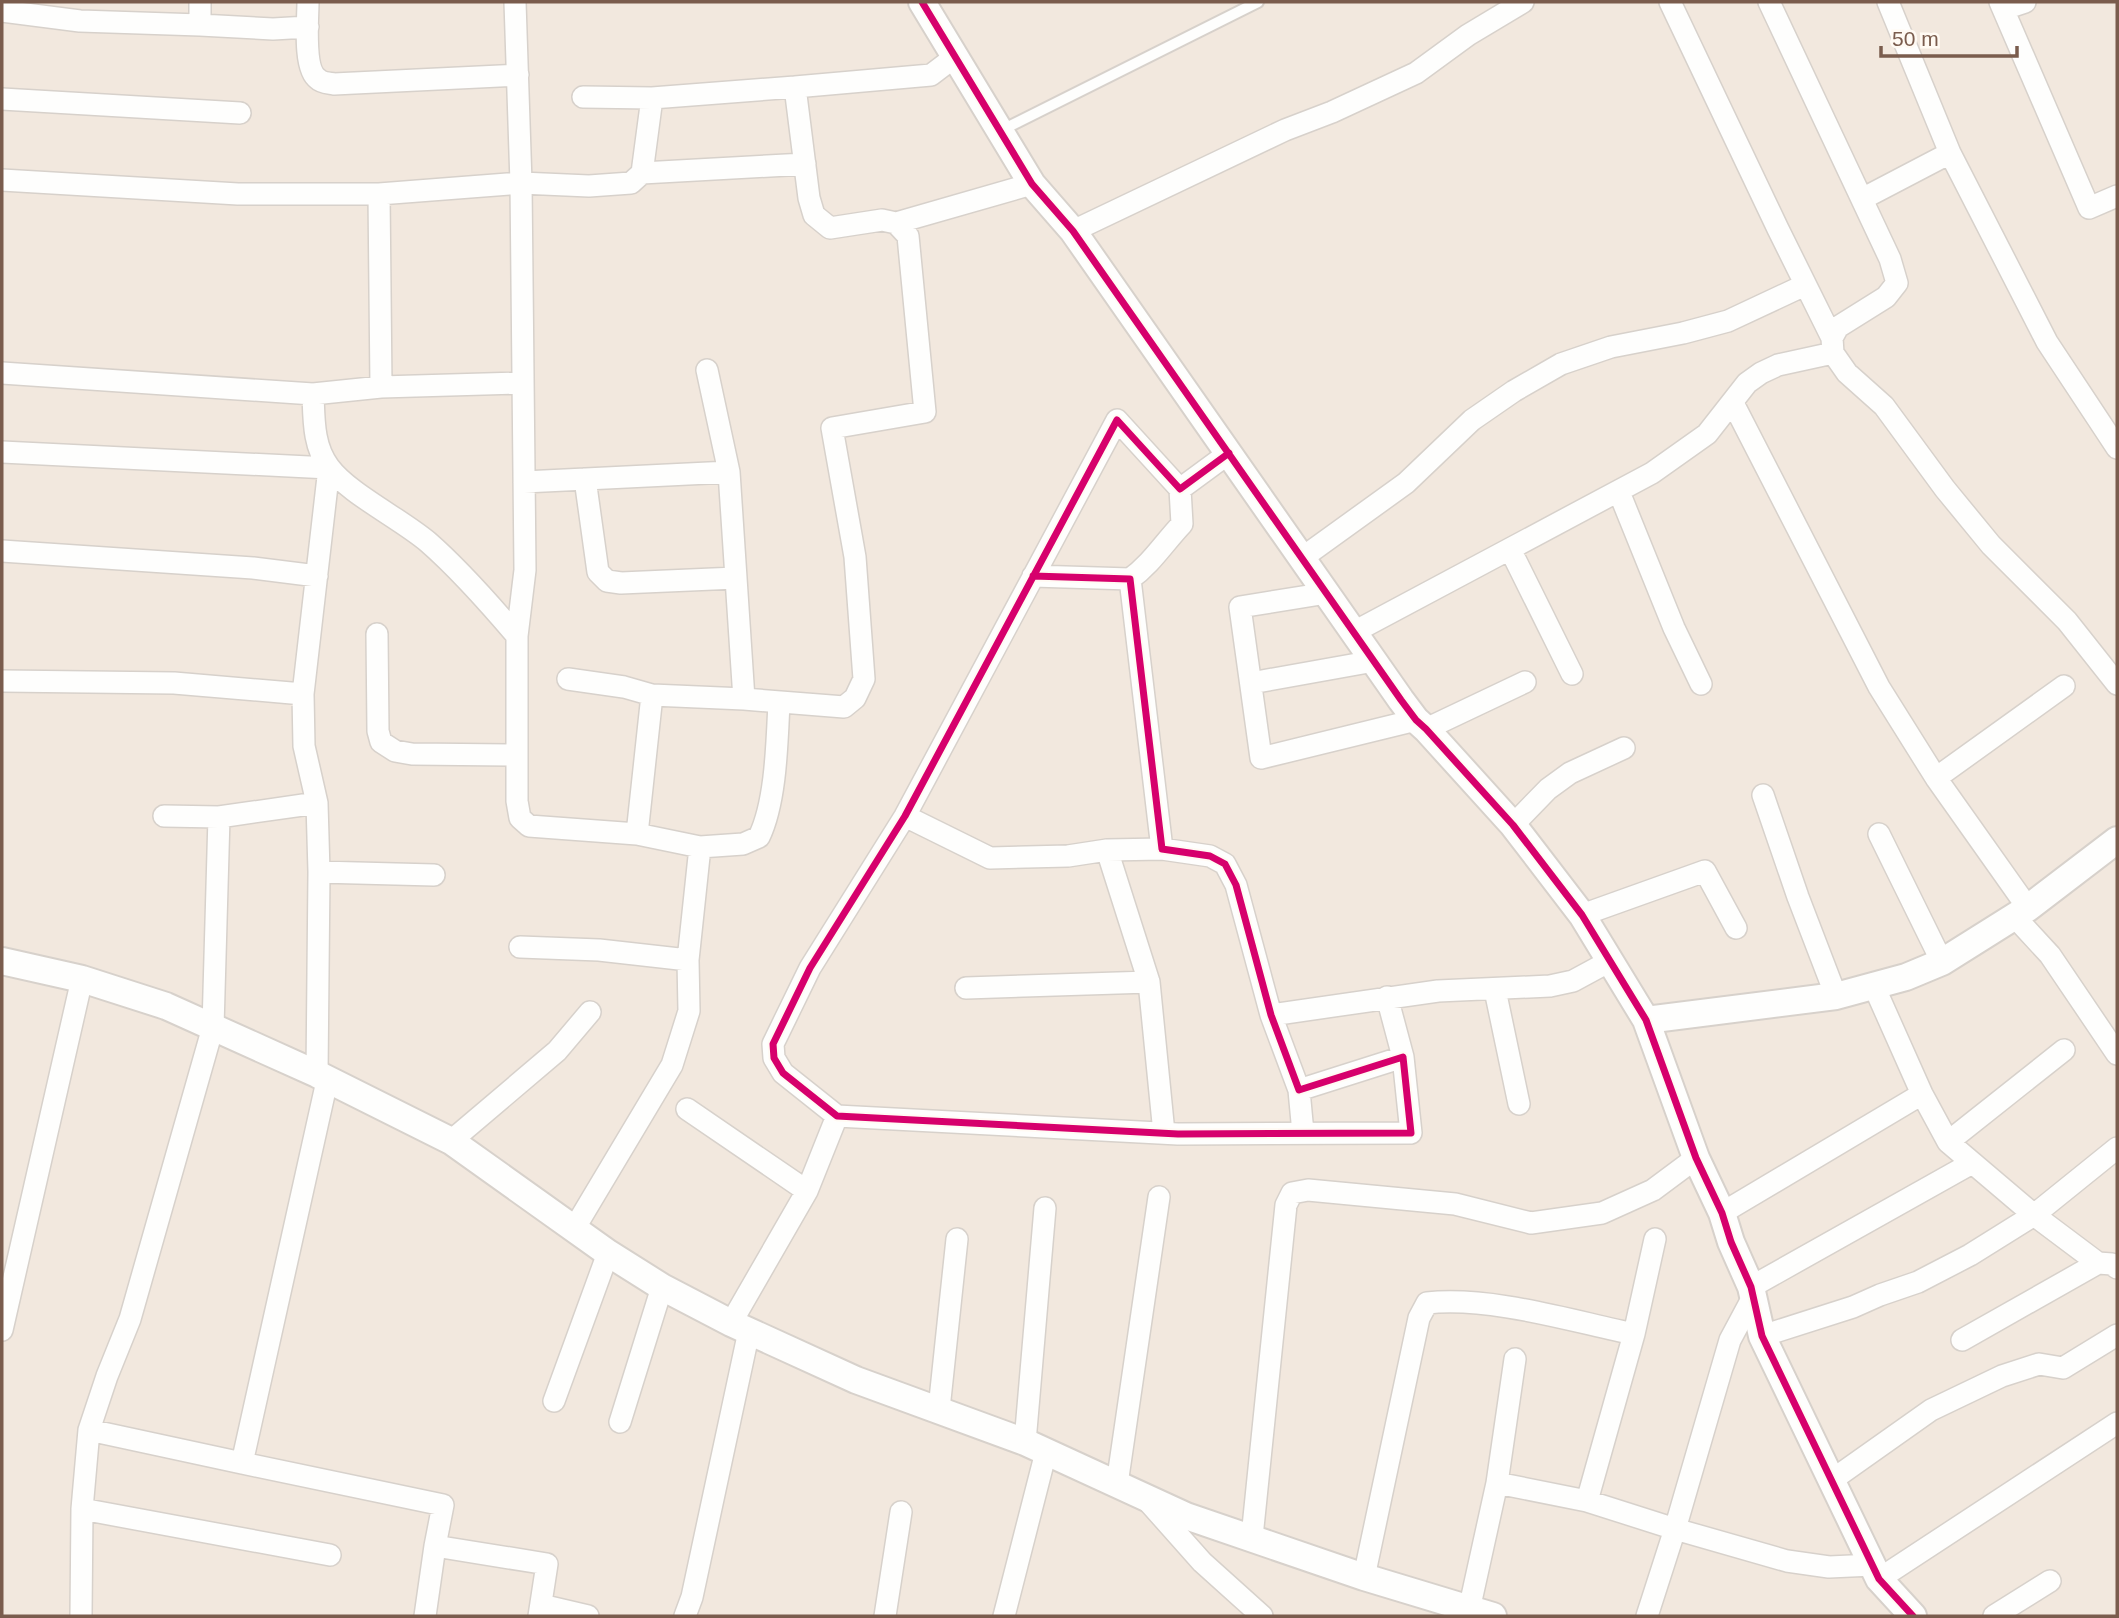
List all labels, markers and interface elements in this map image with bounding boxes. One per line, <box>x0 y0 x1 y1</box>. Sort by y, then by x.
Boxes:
scale bar <box>1881 14 2018 58</box>
text: 50 m <box>1892 27 1939 50</box>

